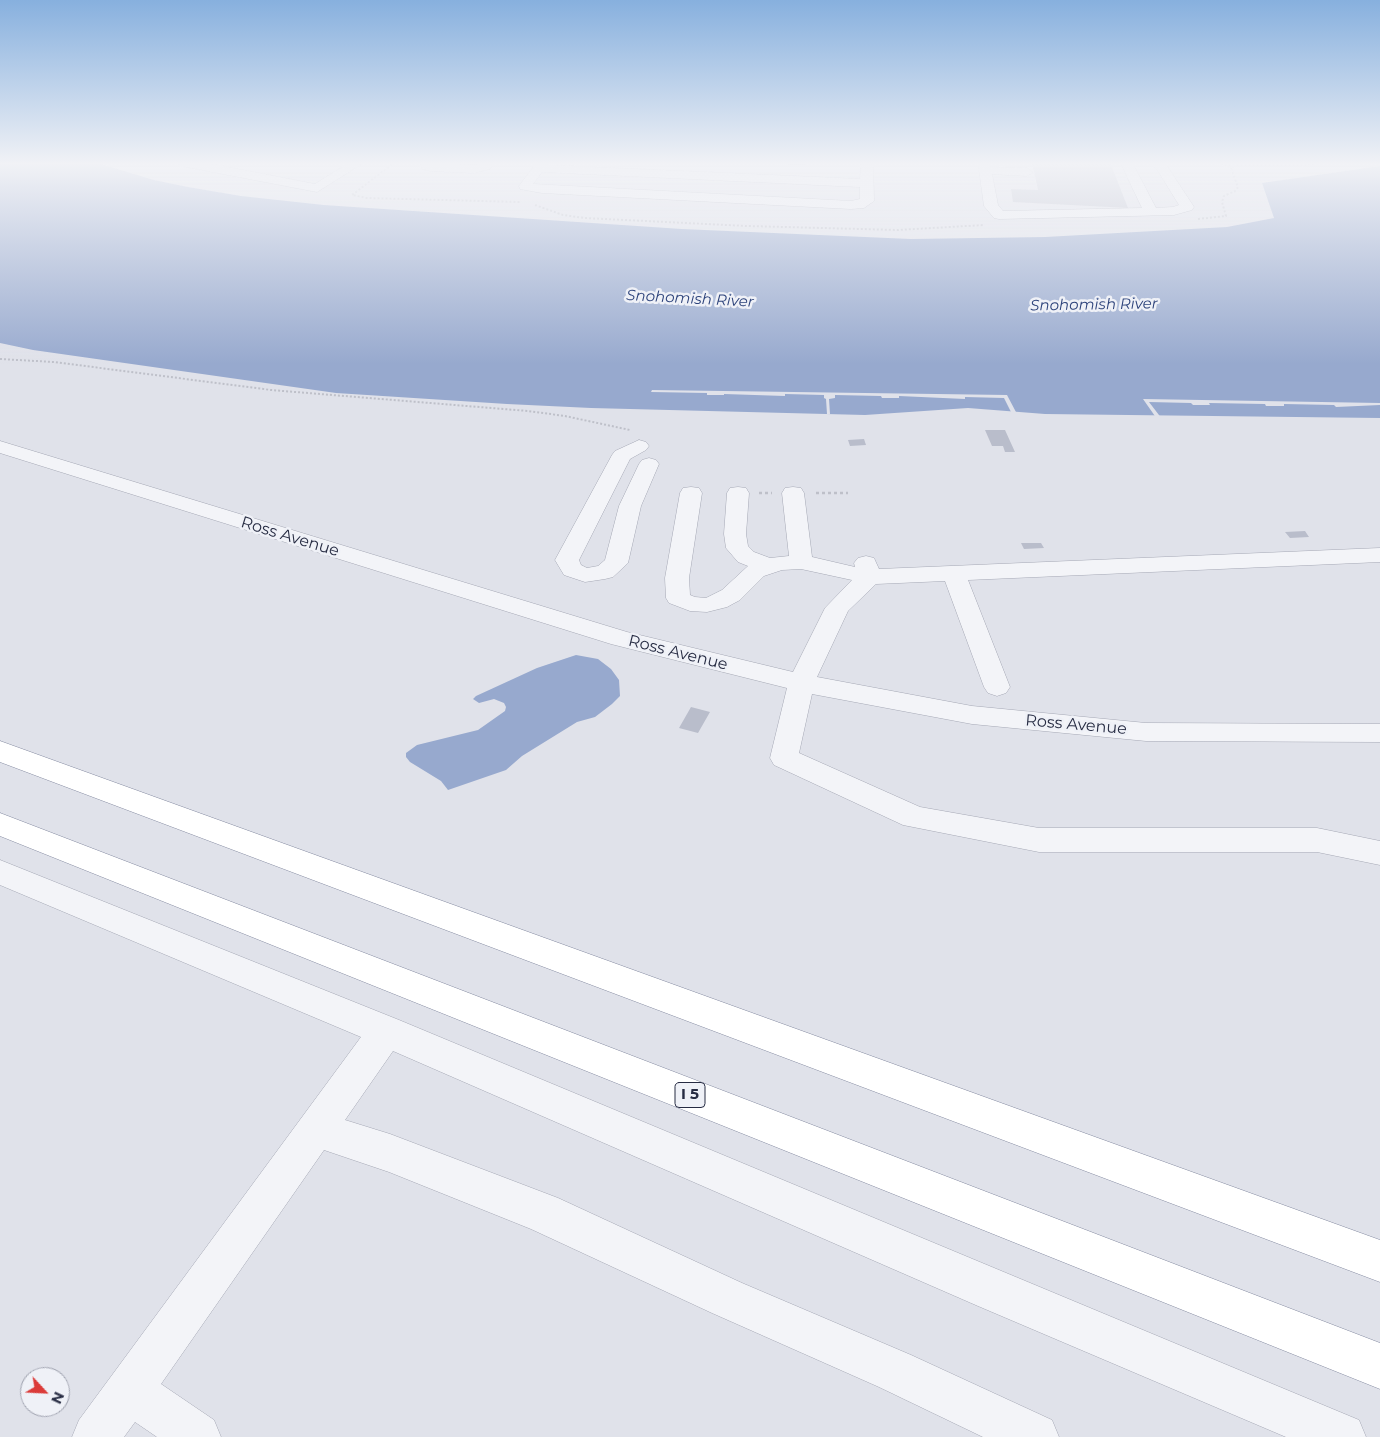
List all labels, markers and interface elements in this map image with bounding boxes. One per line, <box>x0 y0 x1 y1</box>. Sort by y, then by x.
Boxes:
water label: Snohomish River <box>626 287 754 311</box>
water label: Snohomish River <box>1030 295 1158 315</box>
street label: Ross Avenue <box>239 513 341 561</box>
street label: Ross Avenue <box>626 631 730 675</box>
street label: Ross Avenue <box>1024 711 1128 739</box>
road number: I 5 <box>675 1082 705 1108</box>
north arrow <box>20 1367 70 1417</box>
text: N <box>47 1389 68 1407</box>

